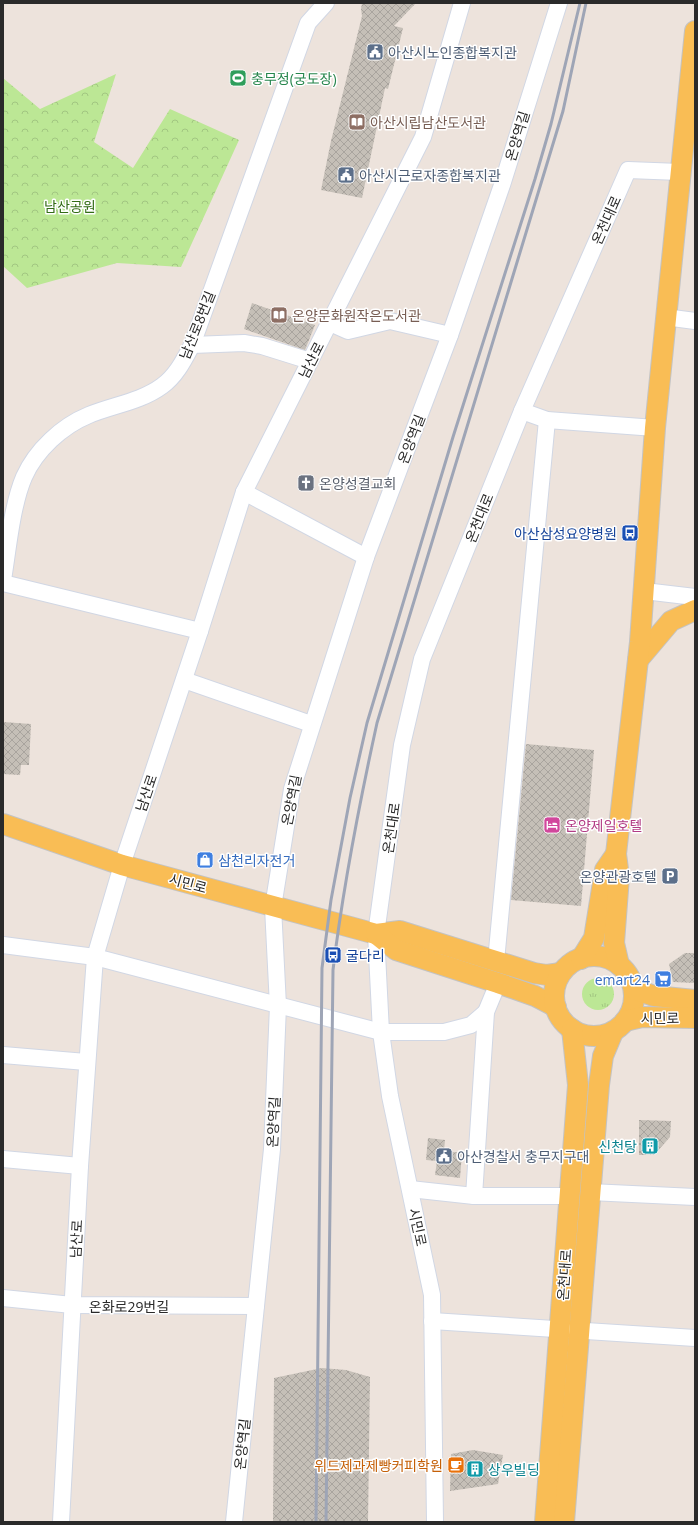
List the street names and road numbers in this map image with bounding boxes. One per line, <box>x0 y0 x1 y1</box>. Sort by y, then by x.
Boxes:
street label: 온양역길 <box>500 109 534 163</box>
street label: 온천대로 <box>587 192 625 247</box>
street label: 남산로8번길 <box>175 288 219 362</box>
street label: 남산로 <box>294 338 328 382</box>
street label: 온양역길 <box>393 412 429 466</box>
street label: 온천대로 <box>461 490 498 545</box>
street label: 남산로 <box>131 772 161 814</box>
street label: 온양역길 <box>277 773 305 827</box>
street label: 온천대로 <box>378 801 404 855</box>
street label: 시민로 <box>167 869 209 897</box>
street label: 시민로 <box>641 1008 680 1028</box>
street label: 온양역길 <box>262 1096 284 1148</box>
street label: 시민로 <box>405 1206 431 1248</box>
street label: 남산로 <box>66 1219 87 1259</box>
street label: 온천대로 <box>553 1249 575 1301</box>
street label: 온화로29번길 <box>89 1297 169 1316</box>
street label: 온양역길 <box>230 1417 254 1471</box>

